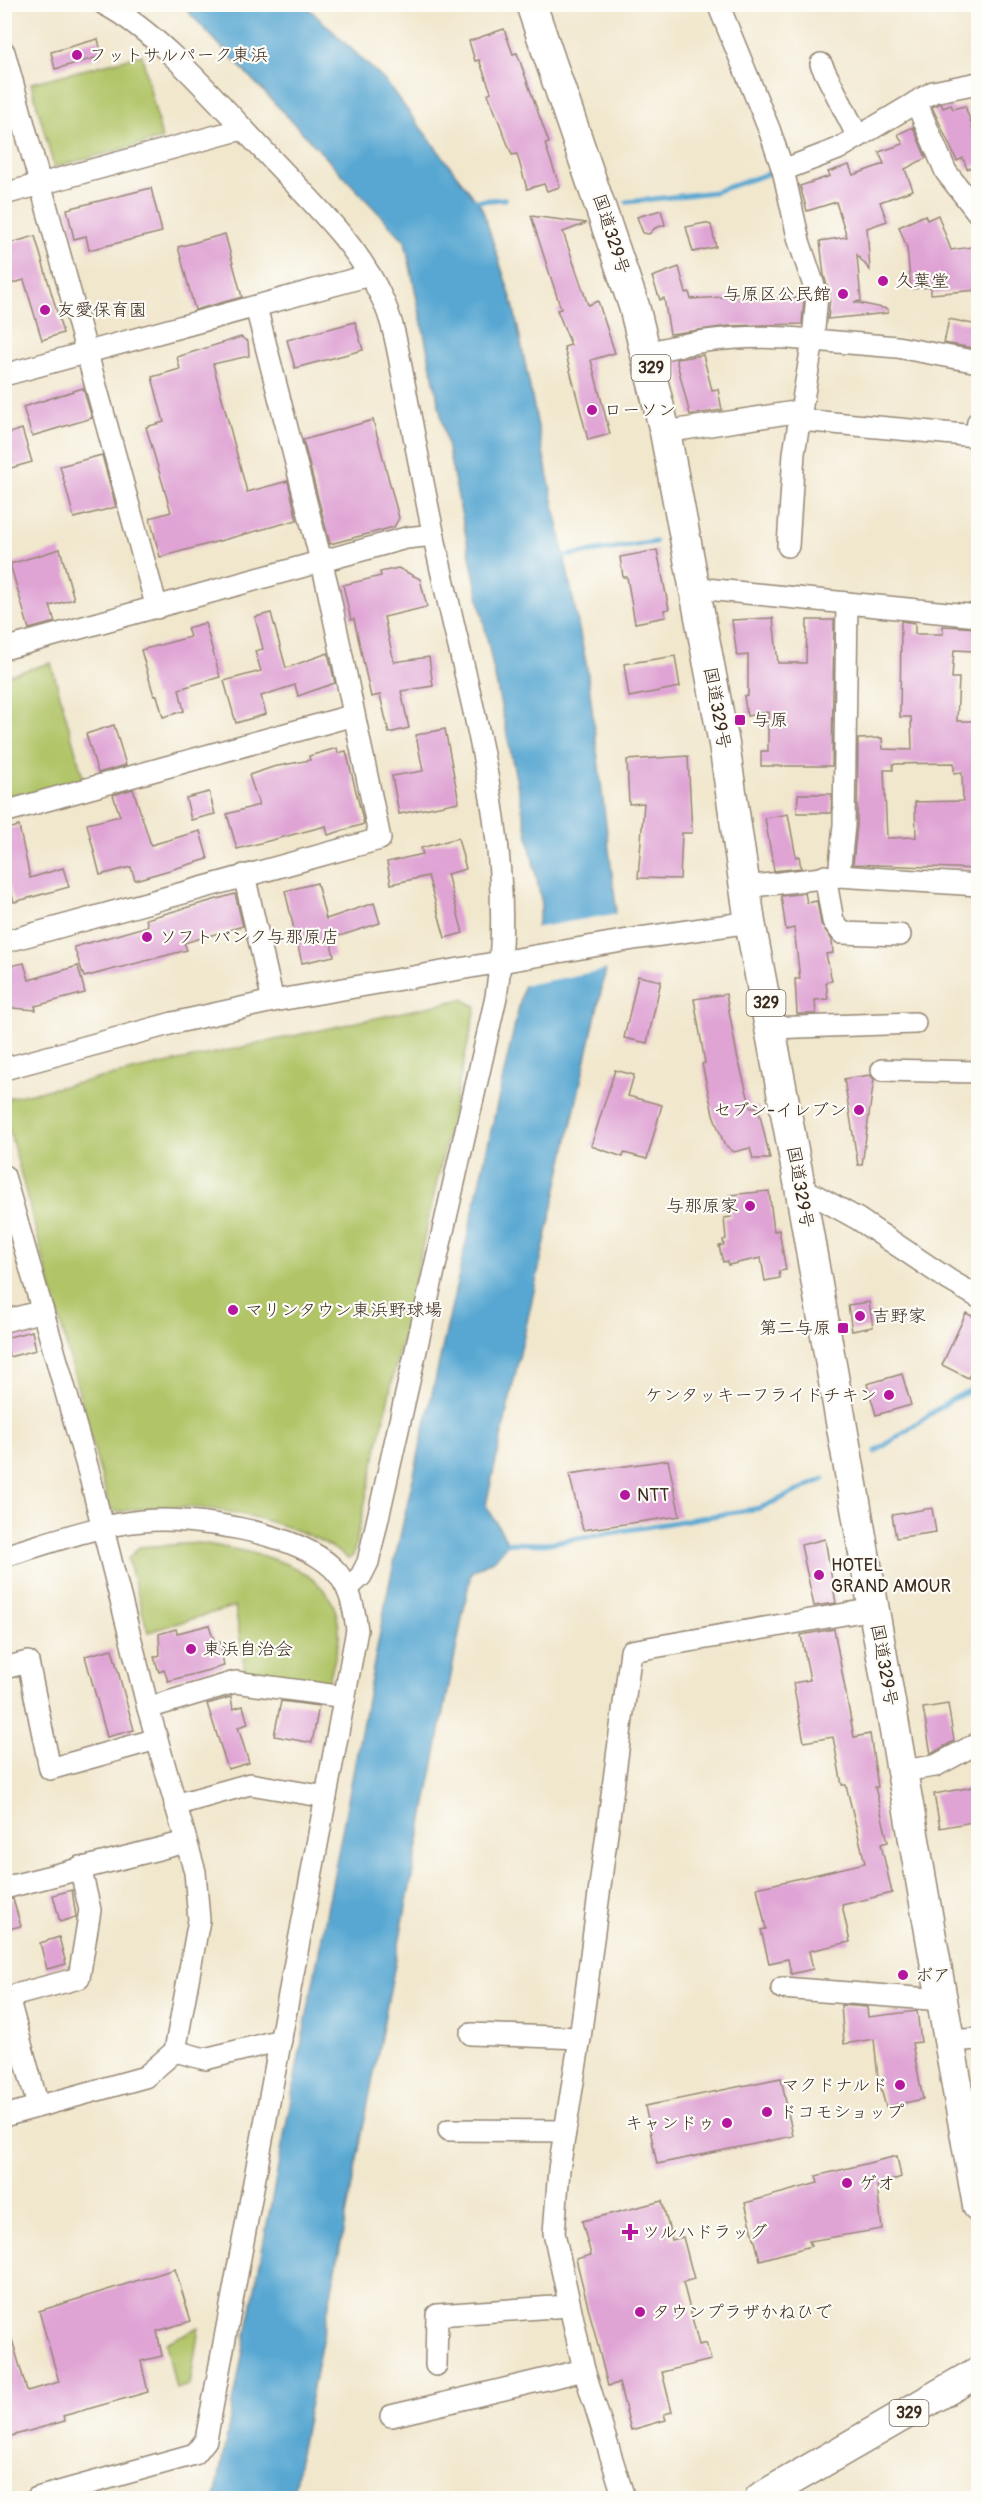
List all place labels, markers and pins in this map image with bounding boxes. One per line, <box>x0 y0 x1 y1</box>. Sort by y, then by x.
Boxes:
place label: フットサルパーク東浜 <box>89 44 268 67</box>
marker: フットサルパーク東浜 <box>70 48 84 62</box>
place label: 久葉堂 <box>895 270 949 293</box>
marker: 久葉堂 <box>876 274 890 288</box>
place label: 与原区公民館 <box>723 283 831 306</box>
marker: 与原区公民館 <box>836 287 850 301</box>
place label: 友愛保育園 <box>57 299 147 322</box>
marker: 友愛保育園 <box>38 303 52 317</box>
place label: ローソン <box>604 399 676 422</box>
marker: ローソン <box>585 403 599 417</box>
place label: 与原 <box>752 709 788 732</box>
marker: 与原 <box>733 713 747 727</box>
place label: ソフトバンク与那原店 <box>159 926 339 949</box>
marker: ソフトバンク与那原店 <box>140 930 154 944</box>
place label: セブン-イレブン <box>713 1099 847 1122</box>
marker: セブン-イレブン <box>852 1103 866 1117</box>
place label: 与那原家 <box>666 1195 738 1218</box>
marker: 与那原家 <box>743 1199 757 1213</box>
place label: マリンタウン東浜野球場 <box>245 1299 442 1322</box>
marker: マリンタウン東浜野球場 <box>226 1303 240 1317</box>
place label: 吉野家 <box>872 1305 926 1328</box>
marker: 吉野家 <box>853 1309 867 1323</box>
place label: 第二与原 <box>759 1317 831 1340</box>
marker: 第二与原 <box>836 1321 850 1335</box>
place label: ケンタッキーフライドチキン <box>645 1384 877 1407</box>
marker: ケンタッキーフライドチキン <box>882 1388 896 1402</box>
place label: NTT <box>637 1484 669 1507</box>
marker: NTT <box>618 1488 632 1502</box>
place label: HOTEL GRAND AMOUR <box>831 1554 951 1598</box>
marker: HOTEL GRAND AMOUR <box>812 1568 826 1582</box>
place label: 東浜自治会 <box>203 1638 293 1661</box>
marker: 東浜自治会 <box>184 1642 198 1656</box>
place label: ボア <box>915 1964 951 1987</box>
marker: ボア <box>896 1968 910 1982</box>
place label: マクドナルド <box>781 2074 888 2097</box>
marker: マクドナルド <box>893 2078 907 2092</box>
place label: ドコモショップ <box>779 2101 904 2124</box>
marker: ドコモショップ <box>760 2105 774 2119</box>
place label: キャンドゥ <box>625 2112 715 2135</box>
marker: キャンドゥ <box>720 2116 734 2130</box>
place label: ゲオ <box>859 2172 895 2195</box>
marker: ゲオ <box>840 2176 854 2190</box>
place label: ツルハドラッグ <box>642 2221 767 2244</box>
marker: ツルハドラッグ <box>623 2225 637 2239</box>
place label: タウンプラザかねひで <box>652 2301 832 2324</box>
marker: タウンプラザかねひで <box>633 2305 647 2319</box>

